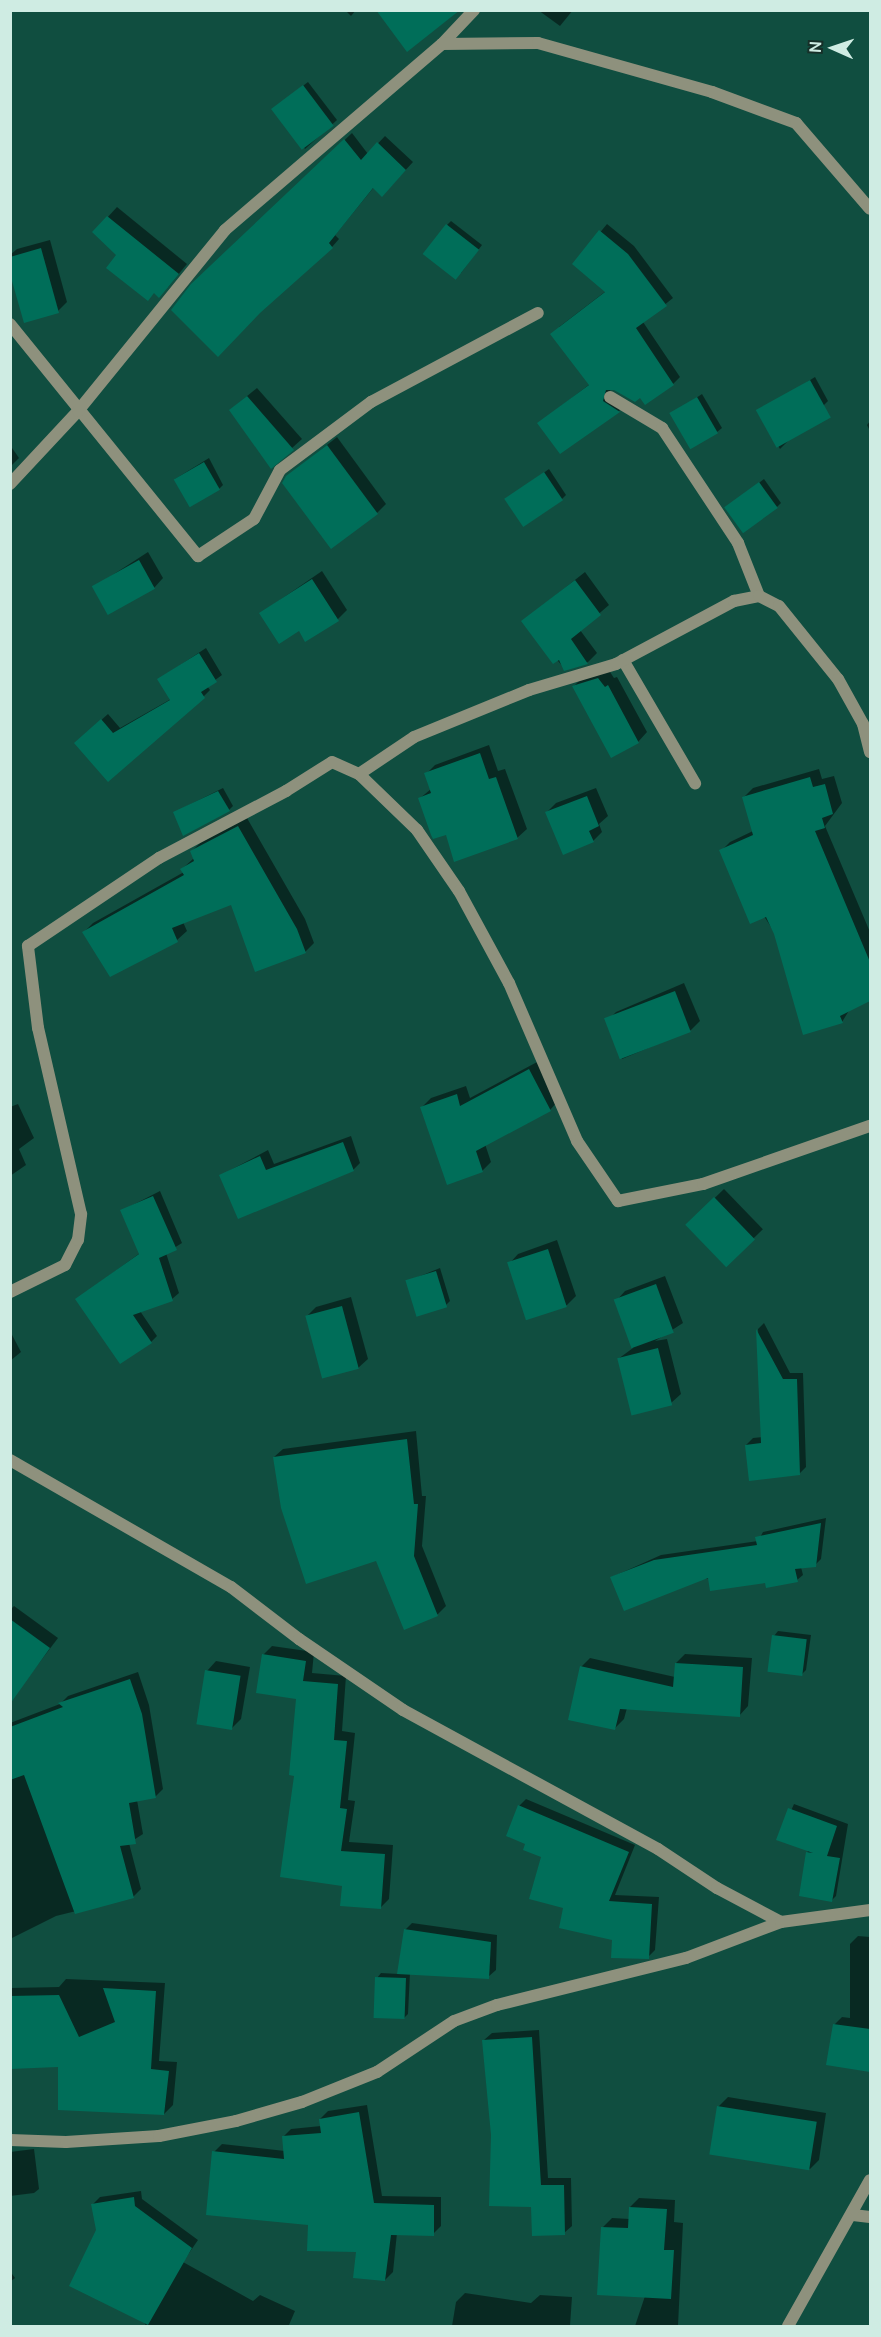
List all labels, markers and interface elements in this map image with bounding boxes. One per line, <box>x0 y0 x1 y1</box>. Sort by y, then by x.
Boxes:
north arrow <box>803 18 863 78</box>
text: N <box>804 41 826 53</box>

